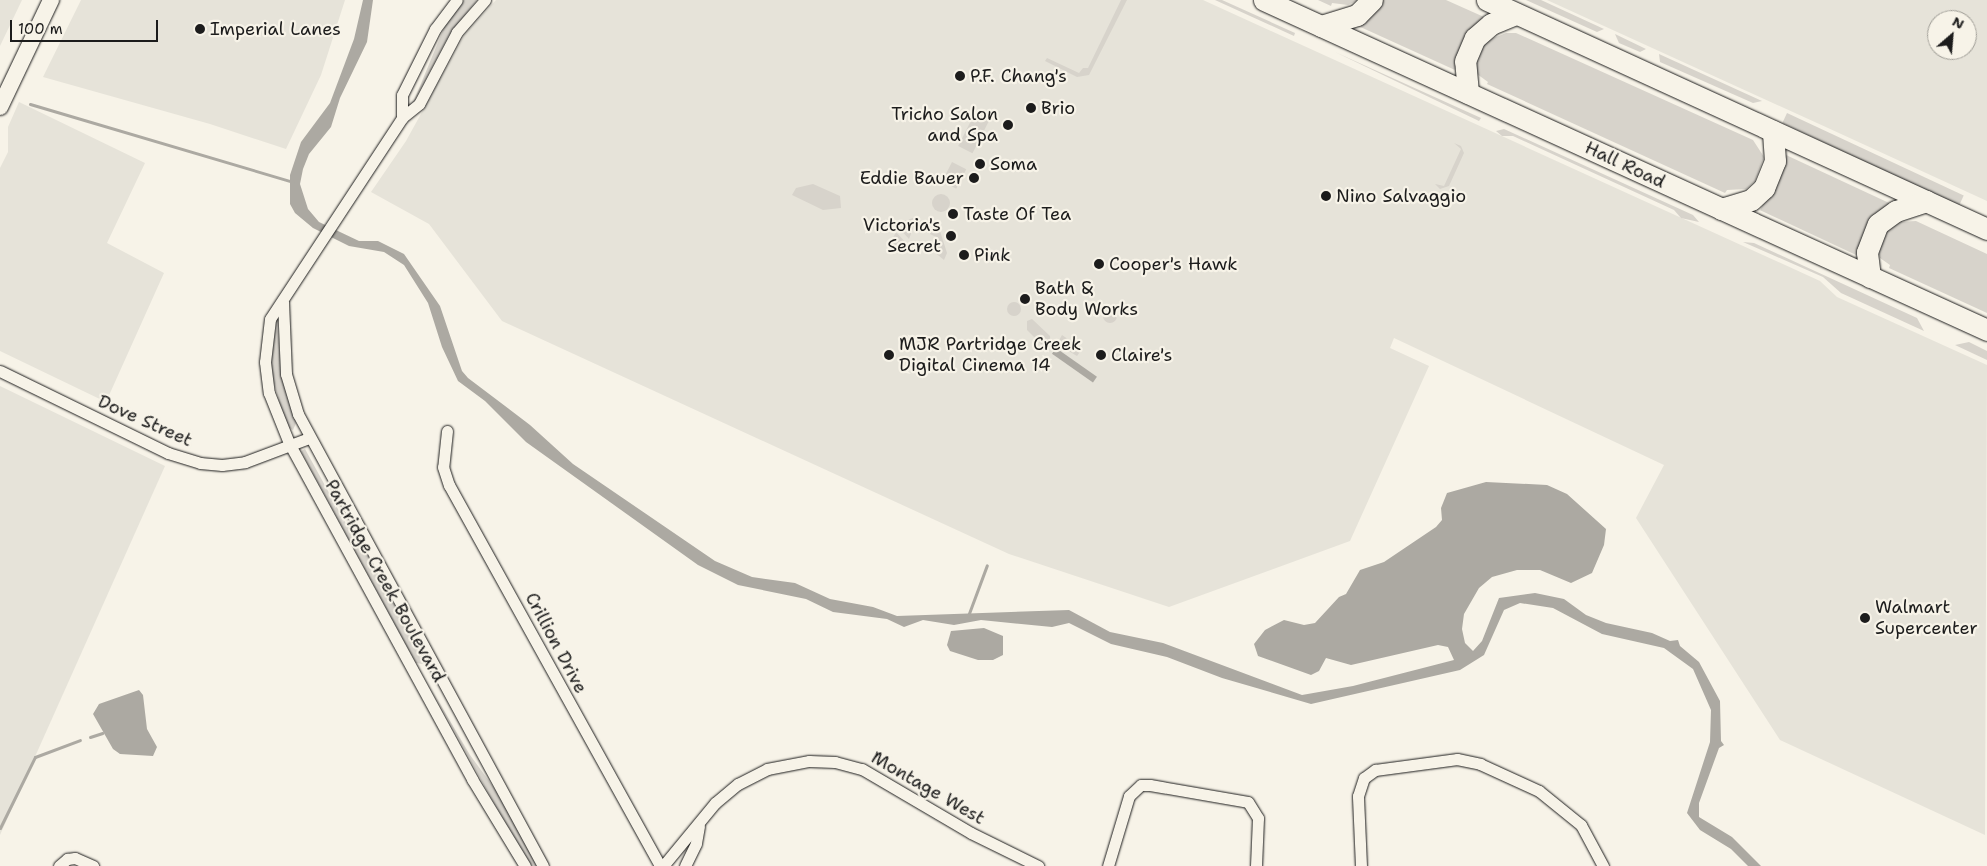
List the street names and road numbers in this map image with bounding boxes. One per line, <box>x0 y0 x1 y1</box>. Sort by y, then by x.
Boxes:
street label: Hall Road <box>1581 137 1669 193</box>
street label: Dove Street <box>94 391 196 451</box>
street label: Partridge Creek Boulevard <box>320 476 450 686</box>
street label: Crillion Drive <box>520 589 592 697</box>
street label: Montage West <box>867 747 989 829</box>

